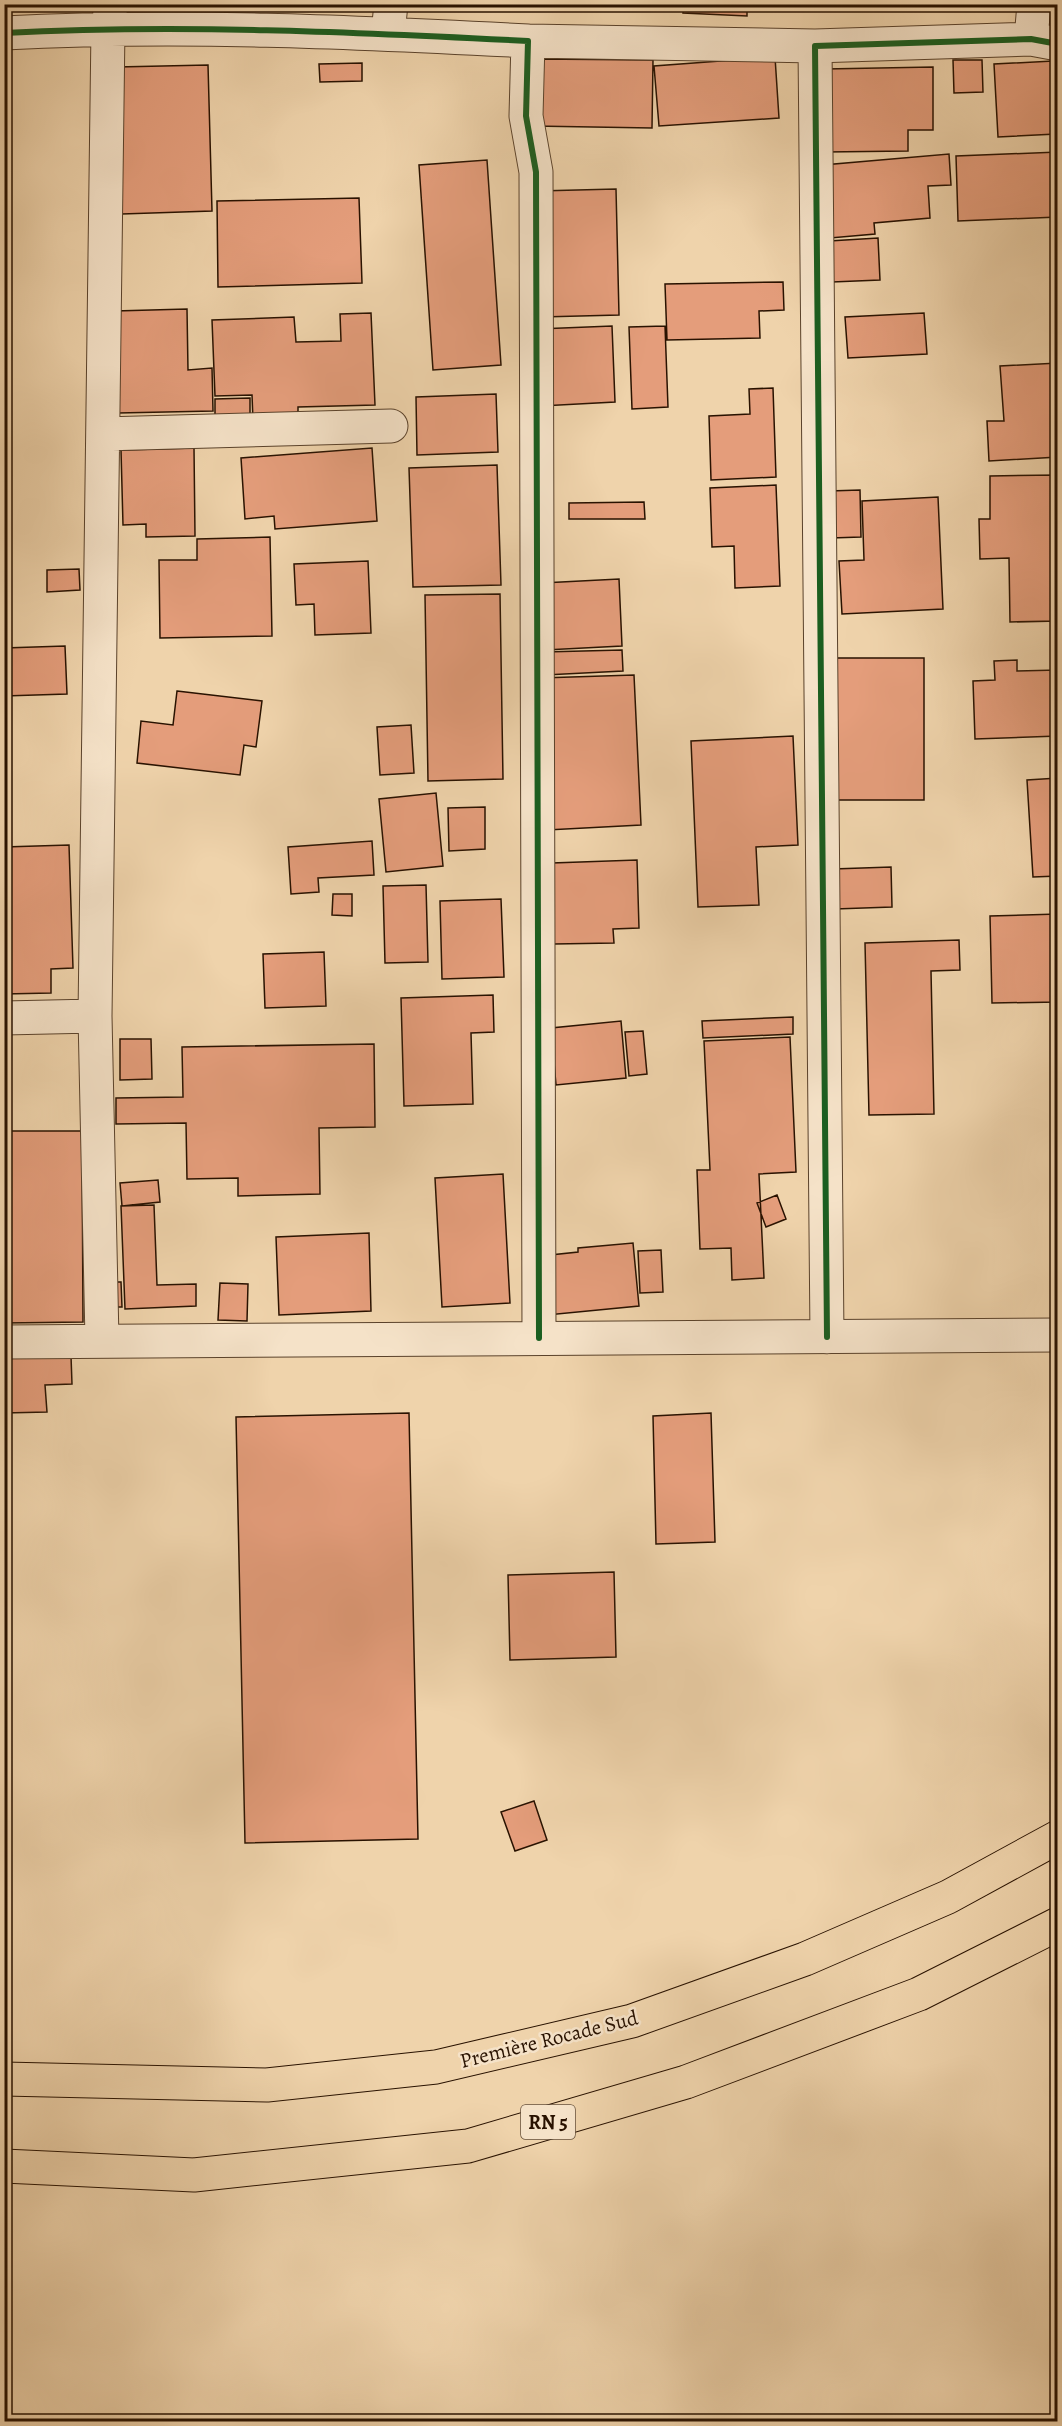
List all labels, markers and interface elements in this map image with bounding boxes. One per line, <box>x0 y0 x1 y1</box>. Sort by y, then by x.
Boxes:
street label: Première Rocade Sud <box>457 2003 642 2075</box>
road number: RN 5 <box>521 2105 575 2139</box>

